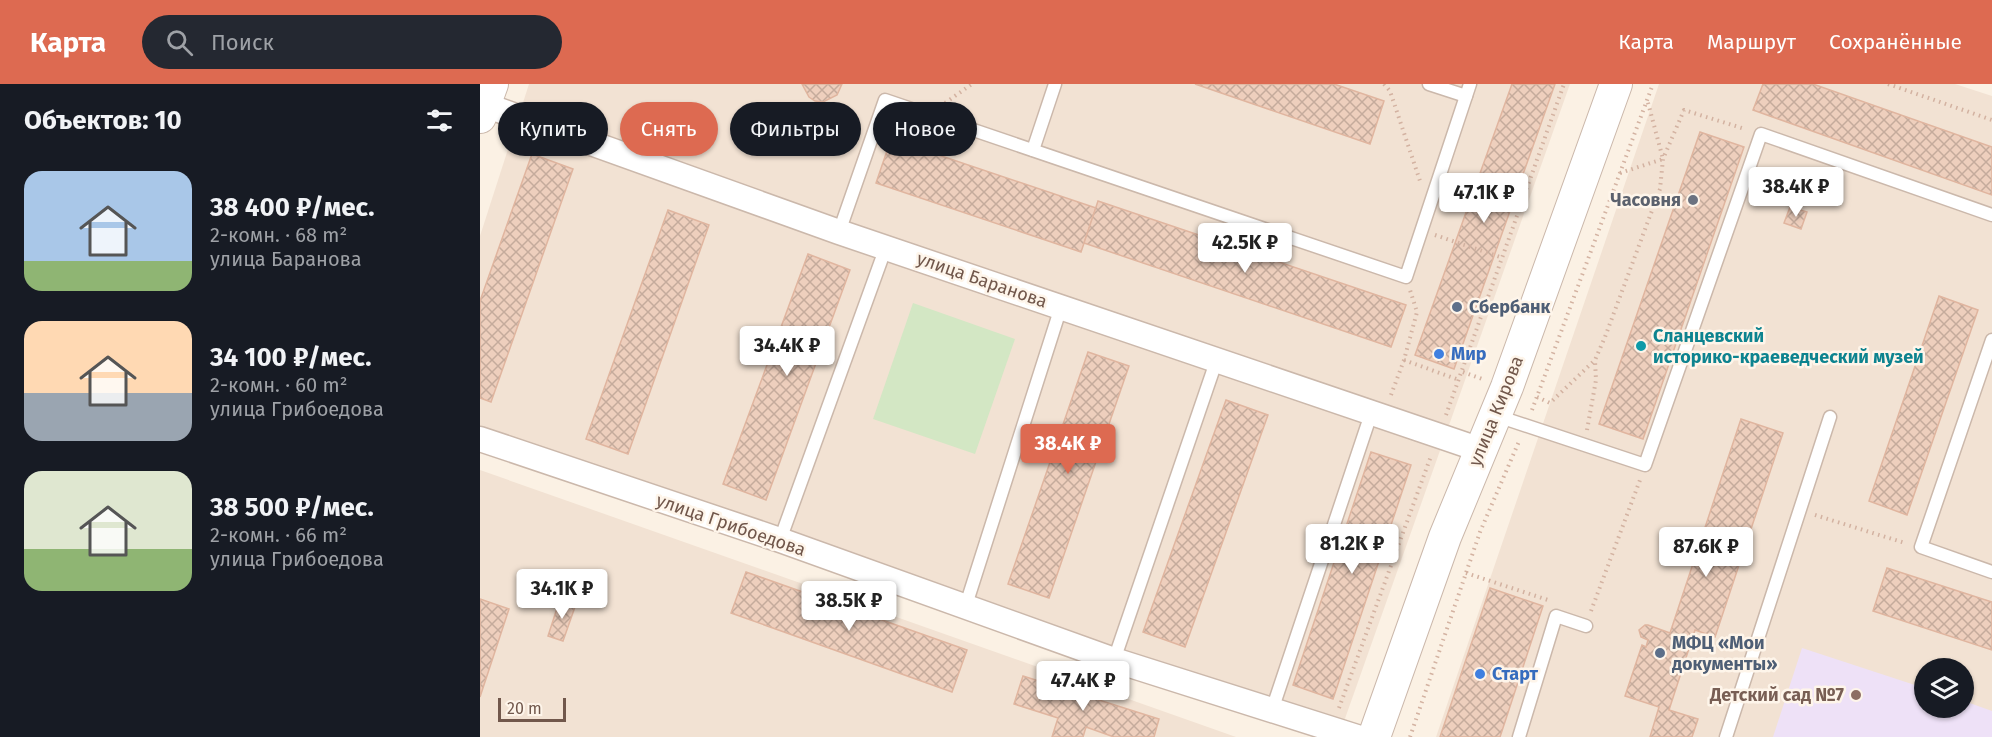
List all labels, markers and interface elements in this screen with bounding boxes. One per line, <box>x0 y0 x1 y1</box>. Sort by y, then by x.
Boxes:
search box <box>142 15 562 69</box>
text: Карта <box>30 26 106 59</box>
icon: search <box>163 26 196 59</box>
text: Поиск <box>211 29 274 56</box>
text: Карта <box>1618 29 1674 55</box>
text: Маршрут <box>1707 29 1796 55</box>
text: Сохранённые <box>1829 29 1962 55</box>
chip: Купить <box>498 102 608 156</box>
chip: Снять <box>620 102 718 156</box>
chip: Фильтры <box>730 102 861 156</box>
chip: Новое <box>873 102 977 156</box>
icon: filters <box>423 104 456 137</box>
text: Объектов: 10 <box>24 105 182 136</box>
pin: 38.4K ₽ <box>1741 167 1851 218</box>
pin: 47.1K ₽ <box>1429 173 1539 224</box>
text: 38.4K ₽ <box>1763 174 1829 198</box>
text: 47.1K ₽ <box>1453 180 1515 204</box>
place label: Часовня <box>1611 189 1681 211</box>
text: 38 400 ₽/мес. <box>210 192 375 223</box>
marker: Часовня <box>1686 193 1700 207</box>
icon: home <box>72 195 144 267</box>
text: 2-комн. · 68 m² <box>210 223 347 247</box>
pin: 42.5K ₽ <box>1190 223 1300 274</box>
text: 42.5K ₽ <box>1212 230 1278 254</box>
text: улица Баранова <box>210 247 362 271</box>
street label: улица Баранова <box>914 247 1050 313</box>
place label: Сбербанк <box>1469 296 1551 318</box>
marker: Сбербанк <box>1450 300 1464 314</box>
place label: Сланцевский историко-краеведческий музей <box>1653 325 1924 368</box>
pin: 34.4K ₽ <box>732 326 842 377</box>
text: 34.4K ₽ <box>754 333 820 357</box>
marker: Сланцевский историко-краеведческий музей <box>1634 339 1648 353</box>
text: 34 100 ₽/мес. <box>210 342 371 373</box>
place label: Мир <box>1451 343 1487 365</box>
icon: home <box>72 345 144 417</box>
marker: Мир <box>1432 347 1446 361</box>
street label: улица Кирова <box>1464 353 1528 469</box>
text: 2-комн. · 60 m² <box>210 373 347 397</box>
text: улица Грибоедова <box>210 397 384 421</box>
pin: 38.4K ₽ <box>1013 424 1123 475</box>
text: 38.4K ₽ <box>1035 431 1101 455</box>
street label: улица Грибоедова <box>653 489 809 561</box>
text: 38 500 ₽/мес. <box>210 492 374 523</box>
icon: home <box>72 495 144 567</box>
text: 2-комн. · 66 m² <box>210 523 347 547</box>
pin: 81.2K ₽ <box>1297 524 1407 575</box>
pin: 87.6K ₽ <box>1651 527 1761 578</box>
text: 81.2K ₽ <box>1320 531 1384 555</box>
text: 87.6K ₽ <box>1673 534 1739 558</box>
text: улица Грибоедова <box>210 547 384 571</box>
pin: 34.1K ₽ <box>507 569 617 620</box>
text: 34.1K ₽ <box>530 576 594 600</box>
pin: 38.5K ₽ <box>794 581 904 632</box>
text: 38.5K ₽ <box>815 588 883 612</box>
place label: МФЦ «Мои документы» <box>1672 632 1778 675</box>
marker: МФЦ «Мои документы» <box>1653 646 1667 660</box>
map controls <box>1914 658 1974 718</box>
button: layers <box>1914 658 1974 718</box>
pin: 47.4K ₽ <box>1028 661 1138 712</box>
place label: Старт <box>1492 663 1538 685</box>
marker: Старт <box>1473 667 1487 681</box>
text: 47.4K ₽ <box>1050 668 1116 692</box>
place label: Детский сад №7 <box>1709 684 1845 706</box>
marker: Детский сад №7 <box>1849 688 1863 702</box>
scale bar <box>498 695 566 722</box>
text: 20 m <box>507 699 542 718</box>

